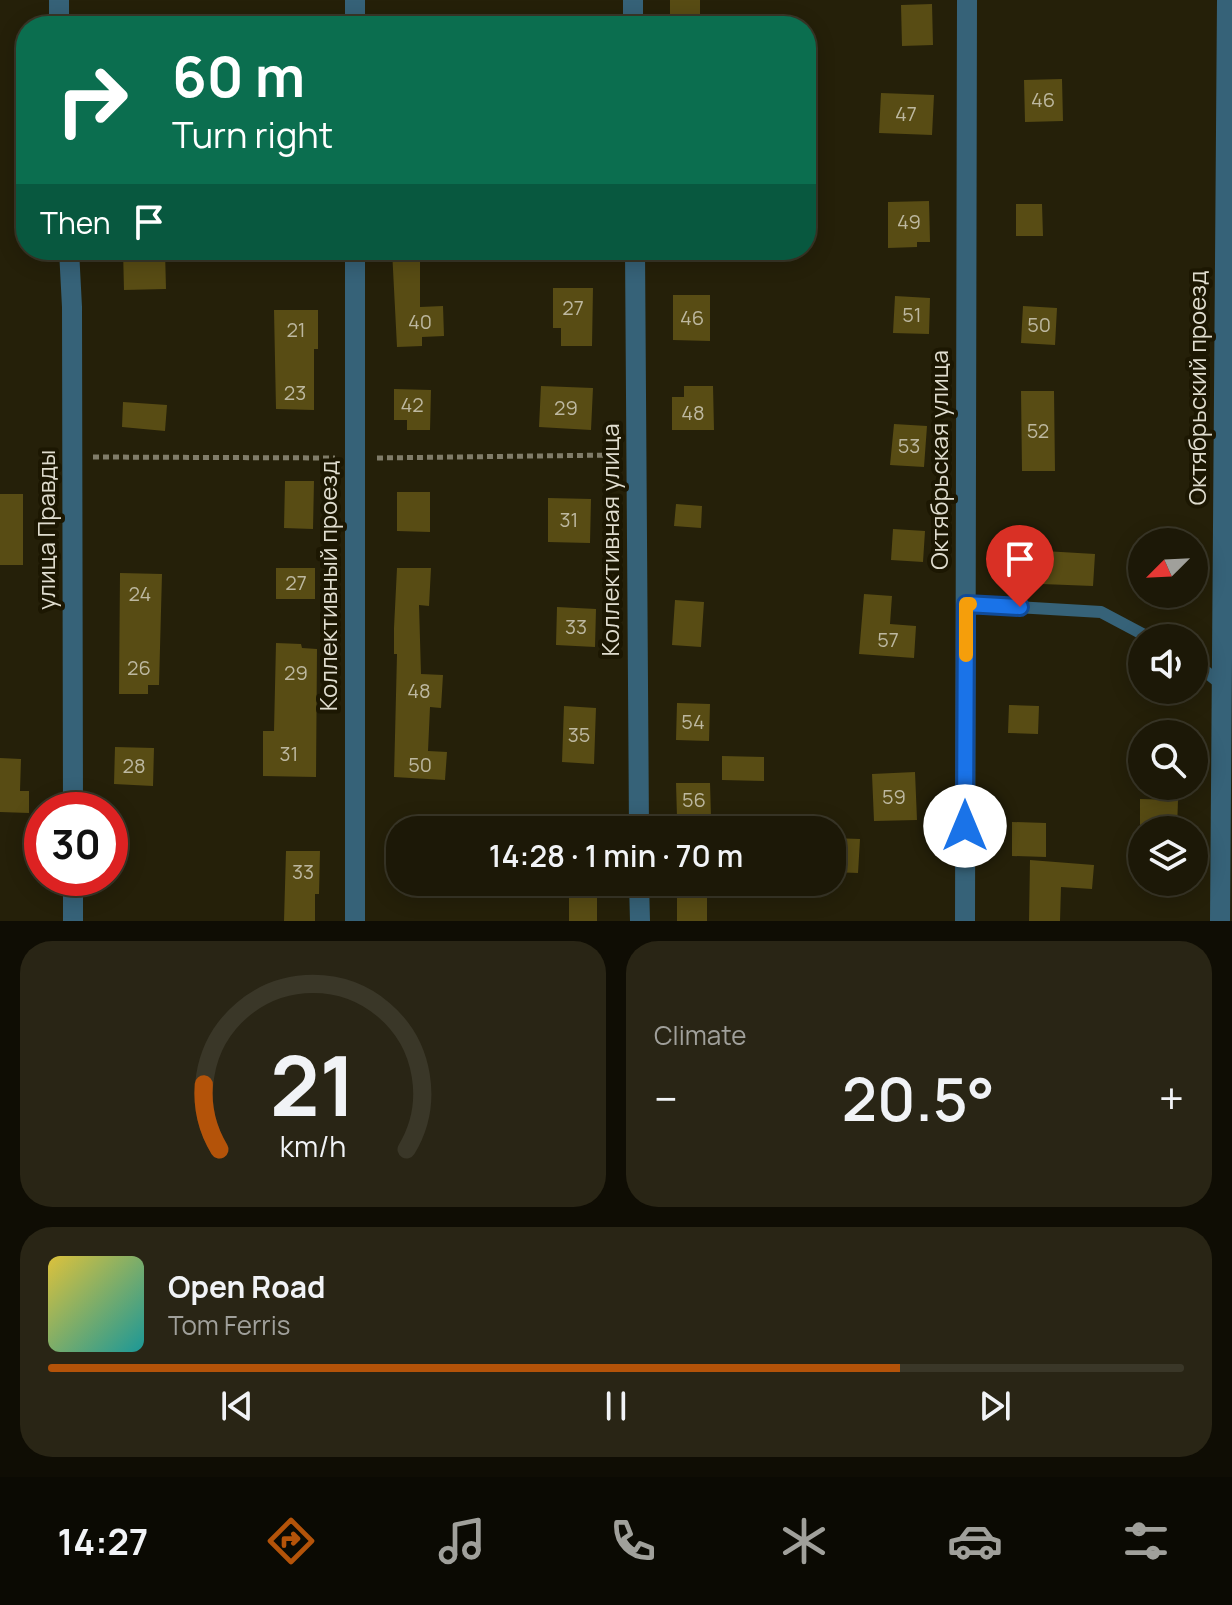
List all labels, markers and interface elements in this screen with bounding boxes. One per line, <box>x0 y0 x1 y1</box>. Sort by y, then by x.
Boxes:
text: 60 m <box>172 37 305 114</box>
icon: right <box>40 48 144 152</box>
house number: 46 <box>1031 86 1055 113</box>
house number: 47 <box>895 100 917 127</box>
text: Turn right <box>172 110 333 159</box>
icon: arrive <box>127 200 171 244</box>
text: Then <box>40 202 111 243</box>
house number: 49 <box>897 208 921 235</box>
street label: Октябрьский проезд <box>1180 271 1213 505</box>
house number: 27 <box>562 294 584 321</box>
house number: 51 <box>902 301 922 328</box>
house number: 46 <box>680 304 704 331</box>
house number: 40 <box>408 308 432 335</box>
house number: 50 <box>1027 311 1051 338</box>
house number: 21 <box>286 316 306 343</box>
street label: Октябрьская улица <box>922 350 955 570</box>
house number: 23 <box>284 379 306 406</box>
house number: 42 <box>400 391 424 418</box>
house number: 29 <box>554 394 578 421</box>
house number: 48 <box>681 399 705 426</box>
house number: 52 <box>1027 417 1049 444</box>
street label: Коллективная улица <box>593 423 626 657</box>
house number: 53 <box>898 432 920 459</box>
street label: улица Правды <box>29 450 62 610</box>
street label: Коллективный проезд <box>311 461 344 711</box>
house number: 31 <box>560 506 578 533</box>
pin <box>986 525 1054 607</box>
north arrow <box>1128 528 1208 608</box>
map controls <box>1128 528 1208 896</box>
icon: arrive <box>998 537 1042 581</box>
house number: 27 <box>285 569 307 596</box>
house number: 24 <box>129 580 151 607</box>
house number: 33 <box>565 613 587 640</box>
button: sound <box>1128 624 1208 704</box>
house number: 57 <box>877 626 899 653</box>
house number: 26 <box>127 654 151 681</box>
house number: 29 <box>284 659 308 686</box>
house number: 48 <box>407 677 431 704</box>
house number: 54 <box>681 708 705 735</box>
button: search <box>1128 720 1208 800</box>
house number: 35 <box>568 721 590 748</box>
house number: 31 <box>280 740 298 767</box>
house number: 50 <box>408 751 432 778</box>
house number: 28 <box>122 752 146 779</box>
house number: 59 <box>882 783 906 810</box>
position arrow <box>923 784 1007 868</box>
house number: 56 <box>682 786 706 813</box>
speed limit sign: 30 <box>24 792 128 896</box>
button: layers <box>1128 816 1208 896</box>
text: 14:28 · 1 min · 70 m <box>489 835 743 876</box>
house number: 33 <box>292 858 314 885</box>
text: Climate <box>654 1017 746 1053</box>
text: 21 <box>270 1027 356 1141</box>
text: 20.5° <box>842 1057 995 1139</box>
text: − <box>654 1068 678 1128</box>
text: + <box>1159 1068 1184 1128</box>
text: km/h <box>280 1127 346 1166</box>
text: Open Road <box>168 1266 325 1307</box>
text: Tom Ferris <box>168 1307 290 1343</box>
icon: previous <box>215 1384 259 1428</box>
icon: pause <box>594 1384 638 1428</box>
icon: next <box>973 1384 1017 1428</box>
icon: directions <box>263 1513 319 1569</box>
icon: music <box>434 1513 490 1569</box>
icon: phone <box>605 1513 661 1569</box>
icon: climate <box>776 1513 832 1569</box>
icon: car <box>947 1513 1003 1569</box>
icon: filters <box>1118 1513 1174 1569</box>
text: 14:27 <box>58 1517 148 1566</box>

